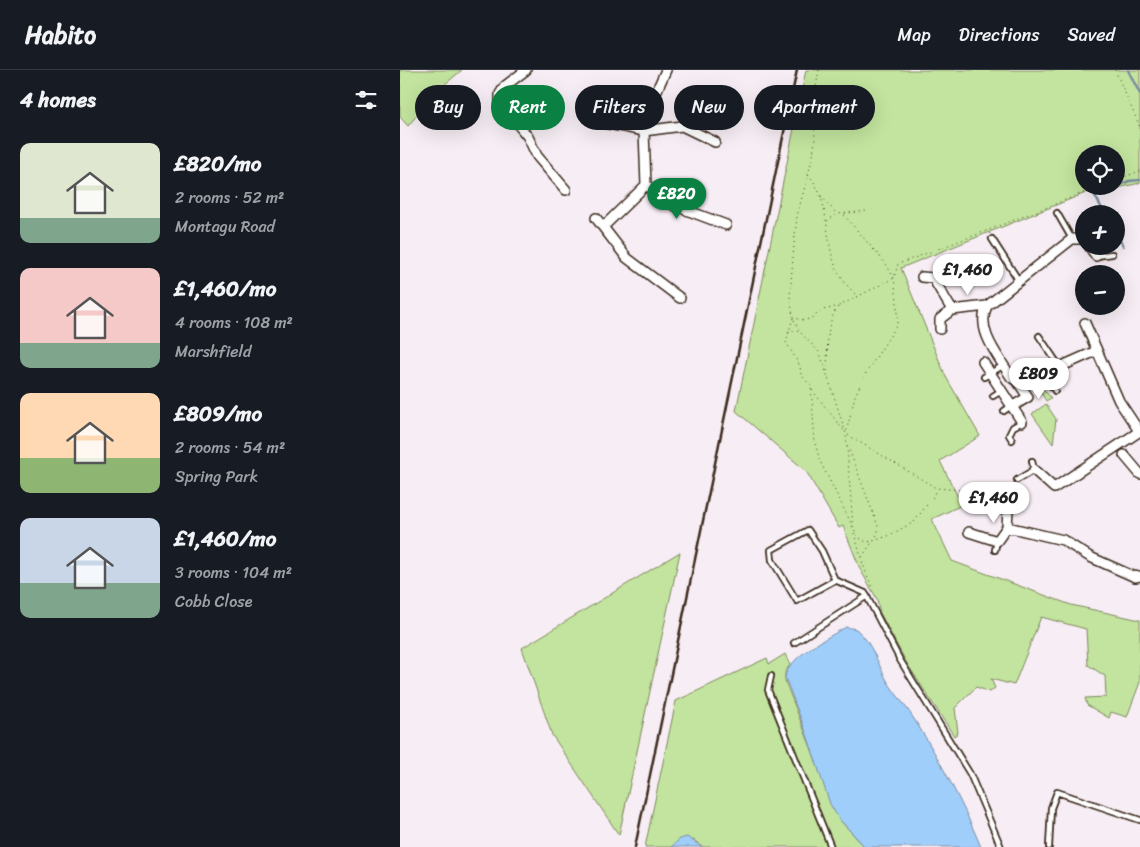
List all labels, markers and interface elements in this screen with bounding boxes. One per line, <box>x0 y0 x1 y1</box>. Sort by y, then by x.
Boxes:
text: Habito <box>25 14 96 56</box>
text: Map <box>898 19 931 51</box>
text: Directions <box>959 19 1040 51</box>
text: Saved <box>1068 19 1115 51</box>
text: 4 homes <box>20 81 96 119</box>
chip: Buy <box>415 85 481 130</box>
chip: Rent <box>491 85 565 130</box>
chip: Filters <box>575 85 664 130</box>
chip: New <box>674 85 744 130</box>
chip: Apartment <box>754 85 875 130</box>
icon: filters <box>352 86 380 114</box>
text: £820/mo <box>175 145 261 183</box>
map controls <box>1075 145 1125 315</box>
button: locate <box>1075 145 1125 195</box>
icon: home <box>60 163 120 223</box>
pin: £820 <box>647 178 707 220</box>
text: £820 <box>658 179 696 208</box>
text: 2 rooms · 52 m² <box>175 183 284 212</box>
button: + <box>1075 205 1125 255</box>
text: Montagu Road <box>175 212 275 241</box>
pin: £1,460 <box>927 254 1009 296</box>
text: £1,460 <box>944 255 992 284</box>
button: − <box>1075 265 1125 315</box>
text: £1,460/mo <box>175 270 276 308</box>
icon: home <box>60 288 120 348</box>
text: 4 rooms · 108 m² <box>175 308 293 337</box>
text: Marshfield <box>175 337 251 366</box>
pin: £809 <box>1009 358 1069 400</box>
text: £809 <box>1020 359 1058 388</box>
text: £809/mo <box>175 395 262 433</box>
icon: home <box>60 413 120 473</box>
text: 2 rooms · 54 m² <box>175 433 285 462</box>
text: Spring Park <box>175 462 258 491</box>
pin: £1,460 <box>953 482 1035 524</box>
text: £1,460 <box>970 483 1018 512</box>
text: £1,460/mo <box>175 520 276 558</box>
icon: home <box>60 538 120 598</box>
text: 3 rooms · 104 m² <box>175 558 292 587</box>
text: Cobb Close <box>175 587 252 616</box>

